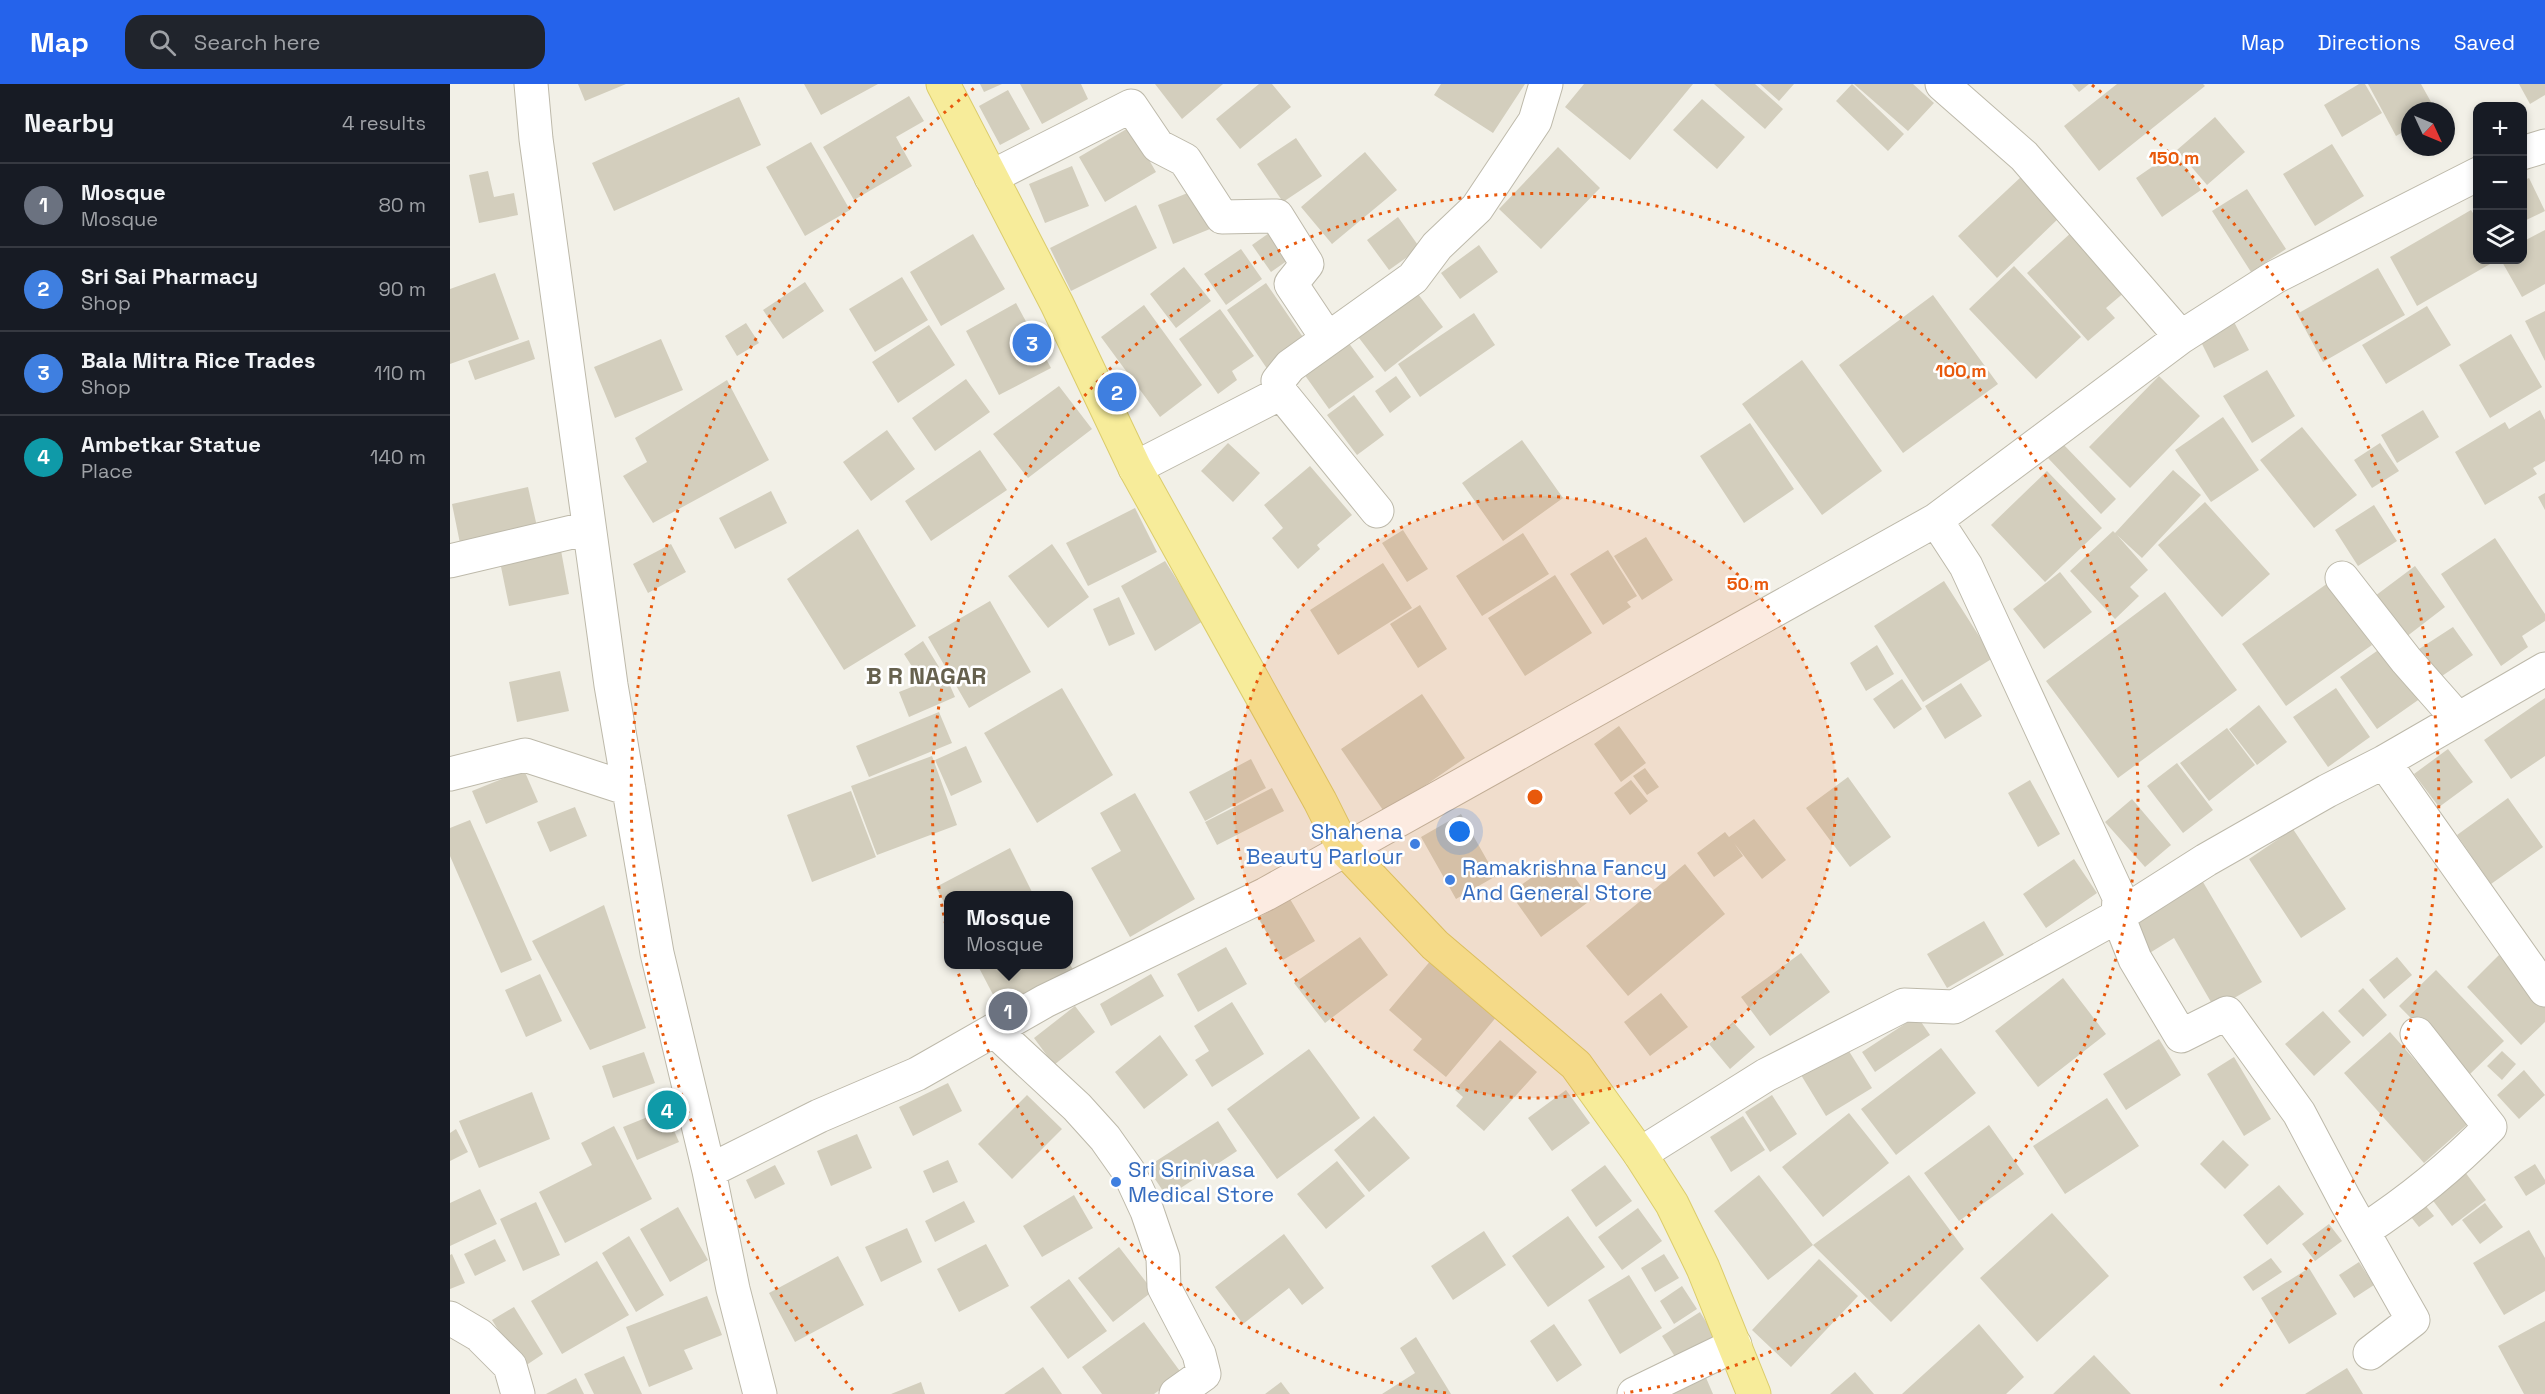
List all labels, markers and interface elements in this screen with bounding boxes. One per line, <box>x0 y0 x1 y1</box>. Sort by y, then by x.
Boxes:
search box <box>125 15 545 69</box>
text: Map <box>30 24 89 60</box>
icon: search <box>146 26 179 59</box>
text: Search here <box>194 28 321 56</box>
text: Map <box>2241 29 2285 56</box>
text: Directions <box>2318 29 2421 56</box>
text: Saved <box>2454 29 2515 56</box>
north arrow <box>2401 102 2455 156</box>
map controls <box>2473 102 2527 264</box>
button: + <box>2473 102 2527 156</box>
text: Nearby <box>24 106 114 140</box>
text: 4 results <box>342 110 426 136</box>
text: 150 m <box>2149 146 2199 169</box>
button: − <box>2473 156 2527 210</box>
text: Mosque <box>81 178 166 206</box>
text: 1 <box>39 192 48 218</box>
text: 80 m <box>378 192 426 218</box>
text: Mosque <box>81 206 158 232</box>
button: layers <box>2473 210 2527 264</box>
text: Sri Sai Pharmacy <box>81 262 258 290</box>
text: 2 <box>38 276 49 302</box>
text: 90 m <box>379 276 426 302</box>
text: Shop <box>81 290 131 316</box>
pin: 3 <box>1012 320 1052 366</box>
text: Bala Mitra Rice Trades <box>81 346 315 374</box>
text: 100 m <box>1935 359 1987 382</box>
text: 3 <box>37 360 50 386</box>
text: 110 m <box>374 360 426 386</box>
pin: 2 <box>1098 370 1136 414</box>
text: Shop <box>81 374 131 400</box>
text: Ambetkar Statue <box>81 430 261 458</box>
text: 4 <box>37 444 50 470</box>
text: 140 m <box>370 444 426 470</box>
text: Place <box>81 458 133 484</box>
text: 50 m <box>1727 572 1769 595</box>
district label: B R NAGAR <box>866 660 986 691</box>
centre of rings <box>1525 787 1545 807</box>
place label: Shahena Beauty Parlour <box>1246 817 1403 870</box>
your location <box>1445 817 1474 846</box>
marker: Shahena Beauty Parlour <box>1408 837 1422 851</box>
place label: Ramakrishna Fancy And General Store <box>1462 853 1667 906</box>
marker: Ramakrishna Fancy And General Store <box>1443 873 1457 887</box>
popup <box>944 891 1073 969</box>
text: Mosque <box>966 903 1051 931</box>
text: Mosque <box>966 931 1043 957</box>
pin: 1 <box>988 988 1028 1034</box>
pin: 4 <box>648 1088 686 1132</box>
place label: Sri Srinivasa Medical Store <box>1128 1155 1274 1208</box>
marker: Sri Srinivasa Medical Store <box>1109 1175 1123 1189</box>

